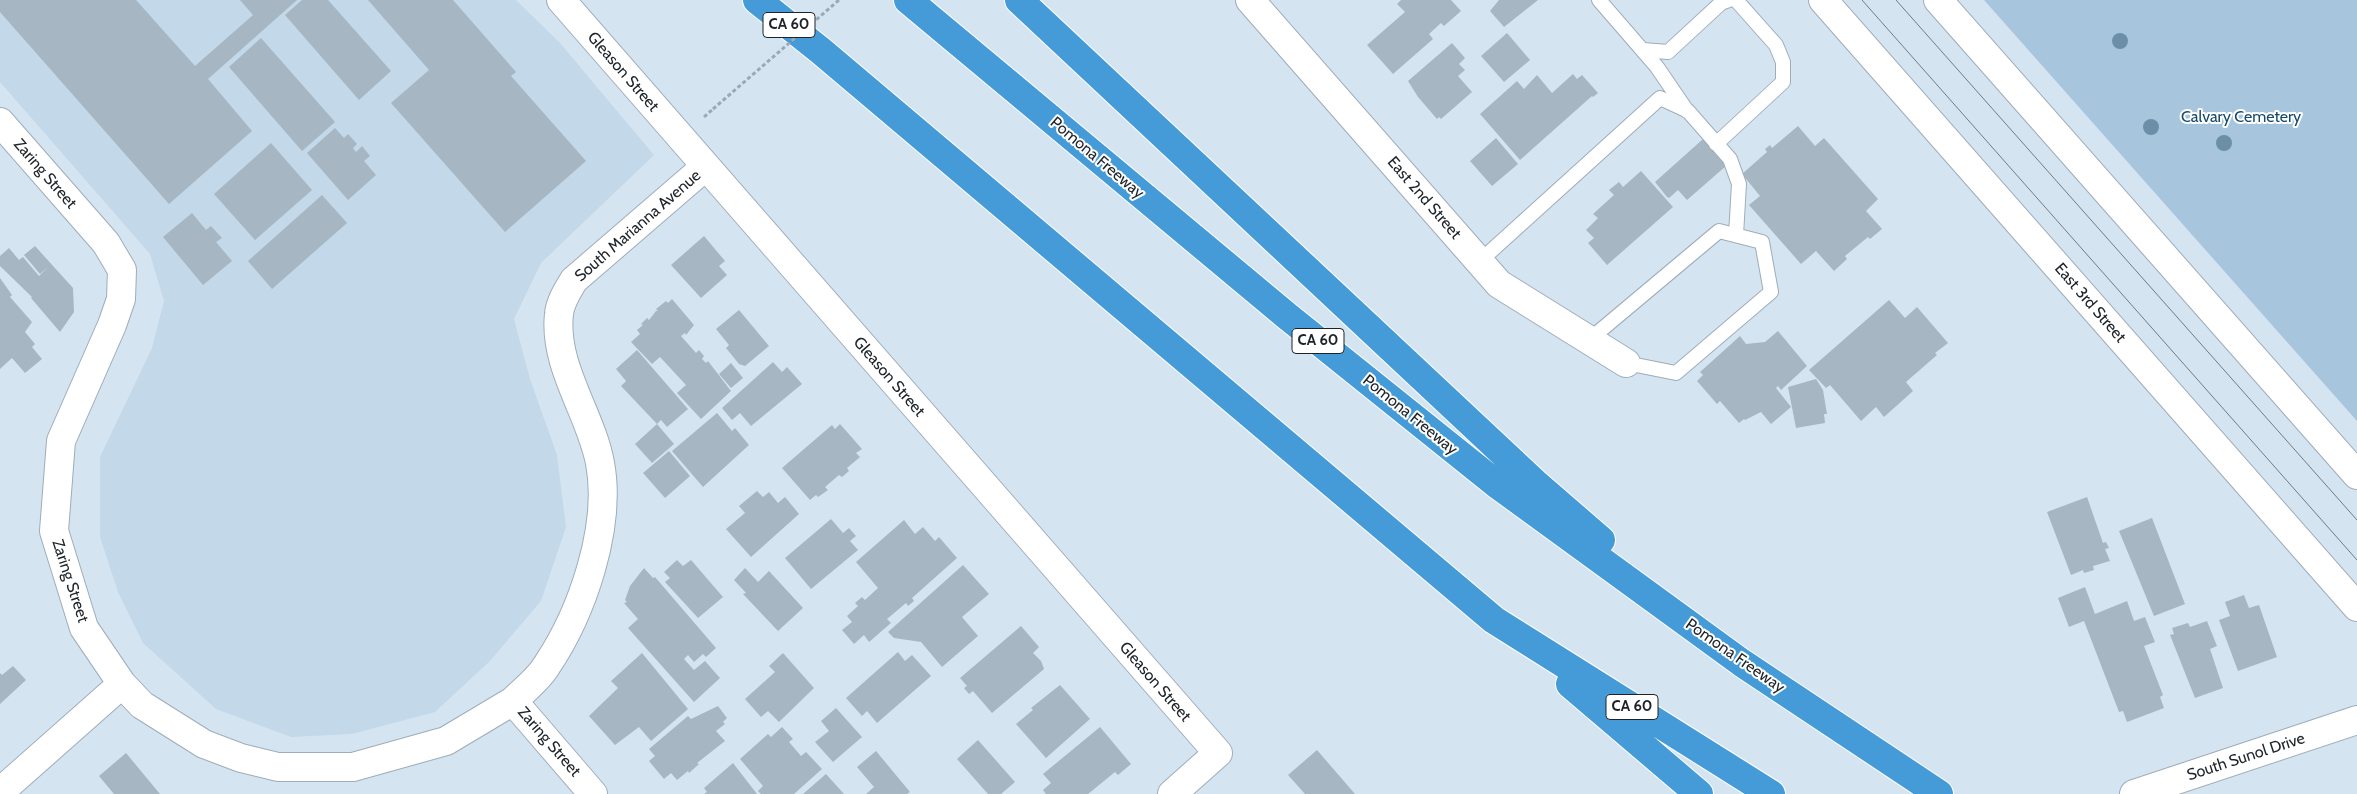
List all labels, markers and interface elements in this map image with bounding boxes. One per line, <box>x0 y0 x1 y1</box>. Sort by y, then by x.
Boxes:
road number: CA 60 <box>763 12 815 38</box>
street label: Gleason Street <box>583 28 663 116</box>
park label: Calvary Cemetery <box>2181 107 2301 127</box>
street label: Pomona Freeway <box>1046 113 1148 203</box>
street label: Zaring Street <box>9 135 81 213</box>
street label: East 2nd Street <box>1383 153 1465 243</box>
street label: South Marianna Avenue <box>571 166 705 286</box>
street label: East 3rd Street <box>2050 259 2130 347</box>
road number: CA 60 <box>1292 328 1344 354</box>
street label: Gleason Street <box>849 333 929 421</box>
street label: Pomona Freeway <box>1359 371 1461 459</box>
street label: Zaring Street <box>48 537 92 625</box>
street label: Pomona Freeway <box>1682 615 1788 697</box>
street label: Gleason Street <box>1115 638 1195 726</box>
road number: CA 60 <box>1606 694 1658 720</box>
street label: Zaring Street <box>513 703 585 781</box>
street label: South Sunol Drive <box>2185 729 2307 785</box>

